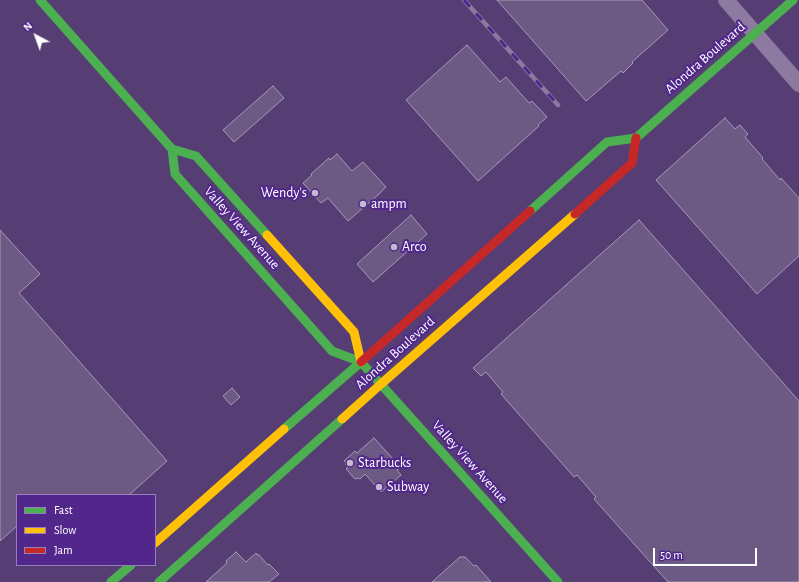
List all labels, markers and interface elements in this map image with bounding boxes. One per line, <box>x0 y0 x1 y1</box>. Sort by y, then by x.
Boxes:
north arrow <box>16 16 56 56</box>
street label: Alondra Boulevard <box>661 19 749 97</box>
text: N <box>21 20 34 33</box>
street label: Valley View Avenue <box>200 183 284 273</box>
place label: Wendy's <box>261 185 307 201</box>
marker: Wendy's <box>310 188 320 198</box>
place label: ampm <box>371 196 407 212</box>
marker: ampm <box>358 199 368 209</box>
place label: Arco <box>402 239 427 255</box>
marker: Arco <box>389 242 399 252</box>
street label: Alondra Boulevard <box>352 313 438 393</box>
street label: Valley View Avenue <box>428 417 512 507</box>
place label: Starbucks <box>358 455 411 471</box>
marker: Starbucks <box>345 458 355 468</box>
place label: Subway <box>387 479 429 495</box>
marker: Subway <box>374 482 384 492</box>
legend <box>16 494 156 566</box>
text: Fast <box>54 504 73 516</box>
text: Slow <box>54 524 76 536</box>
scale bar <box>655 540 759 566</box>
text: Jam <box>54 544 73 556</box>
text: 50 m <box>660 549 683 561</box>

